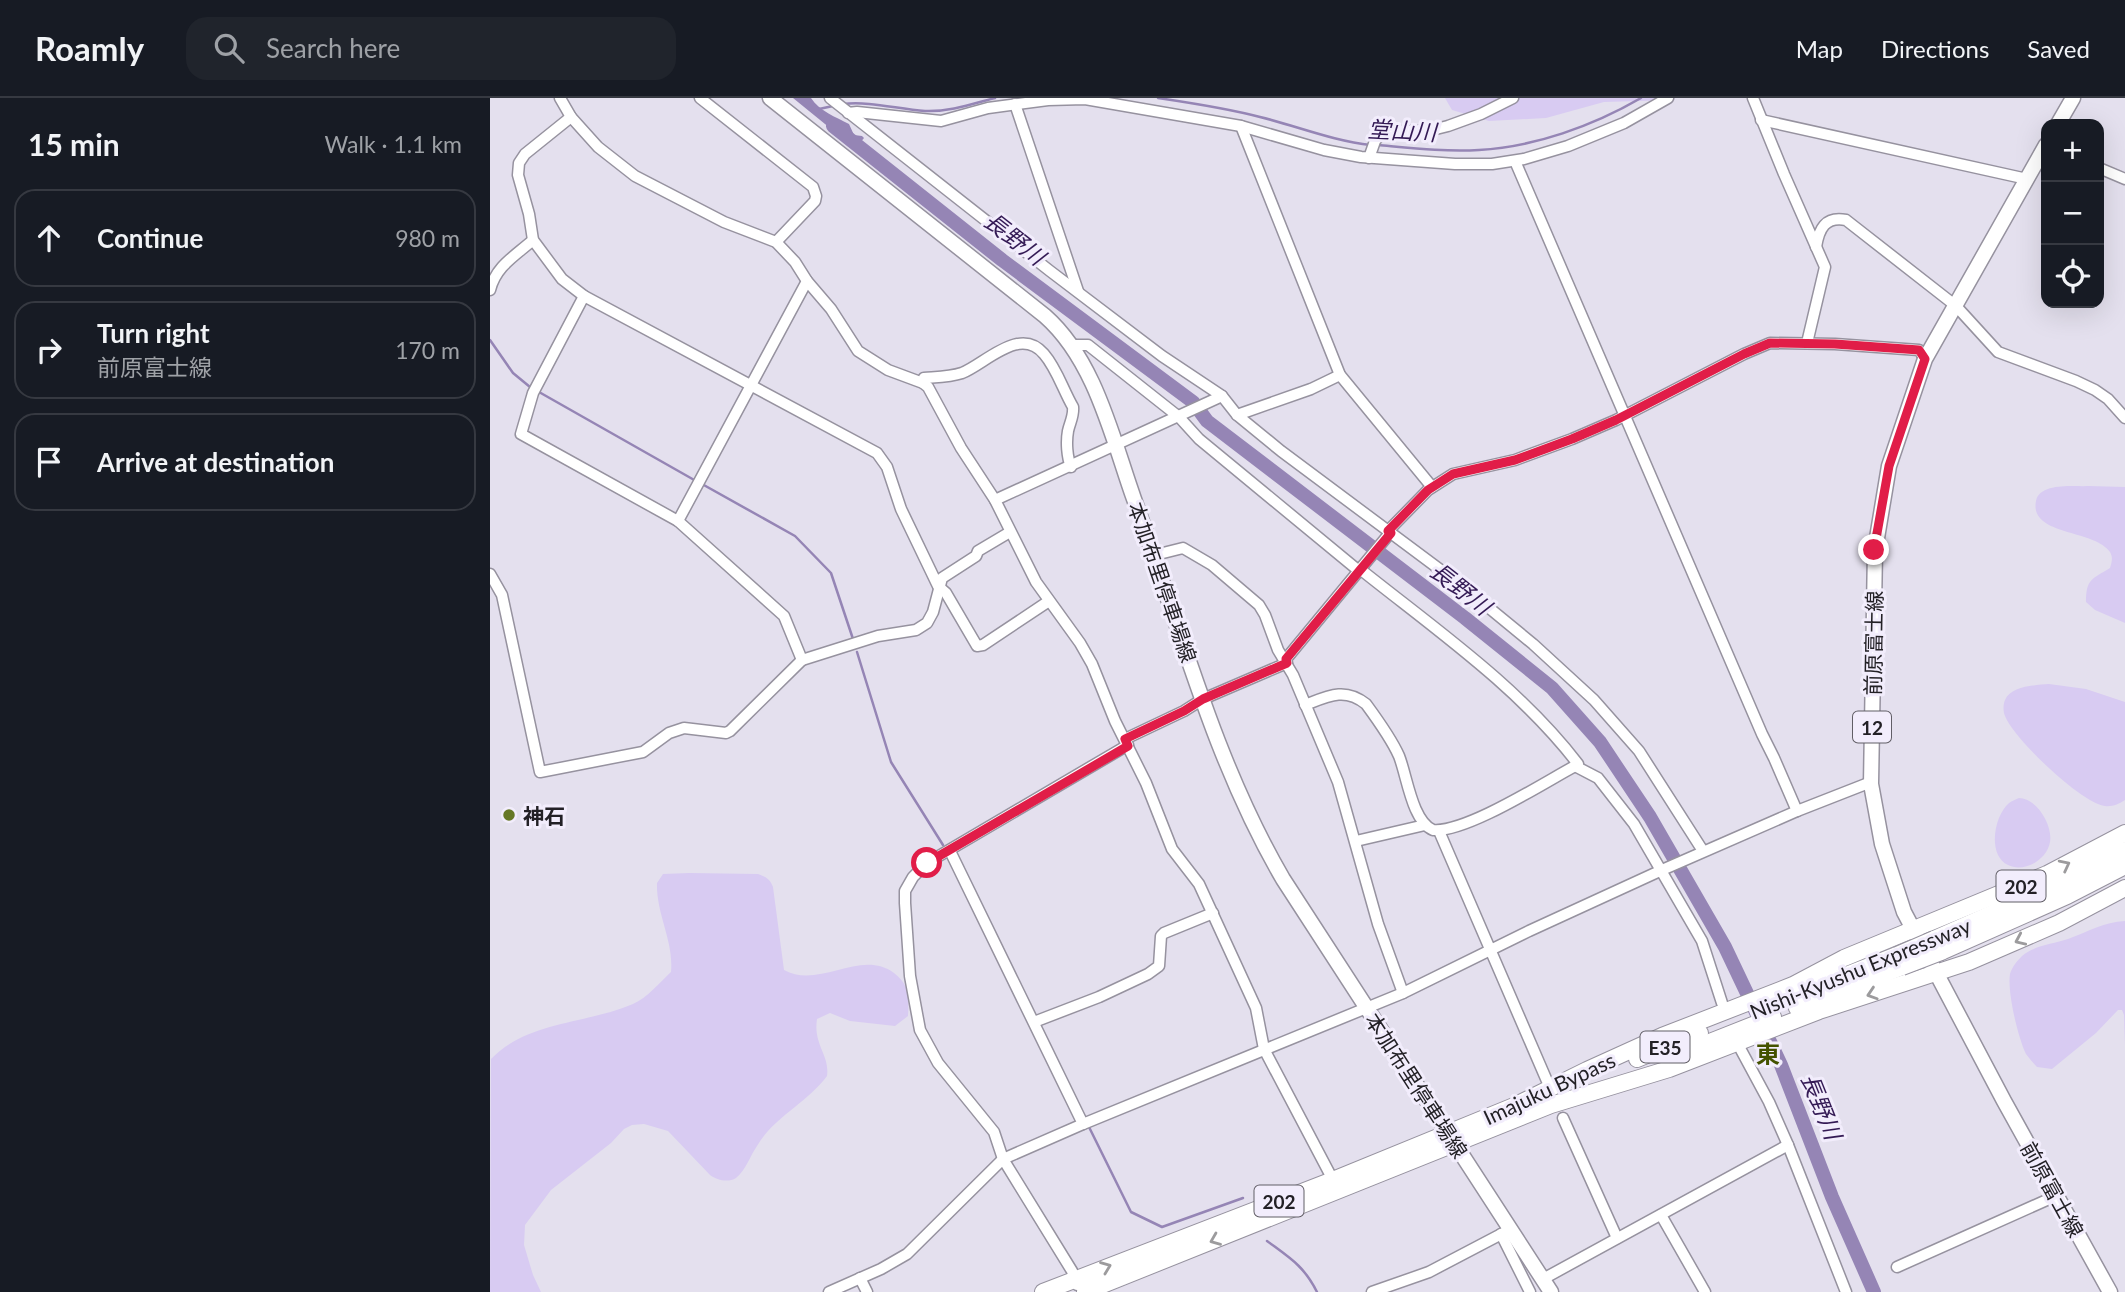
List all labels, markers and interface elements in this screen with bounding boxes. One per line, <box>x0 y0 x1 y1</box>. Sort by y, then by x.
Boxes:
search box <box>186 17 676 80</box>
text: Roamly <box>35 28 144 68</box>
icon: search <box>210 29 248 67</box>
text: Search here <box>266 32 400 64</box>
text: Map <box>1796 34 1843 63</box>
text: Directions <box>1881 34 1989 63</box>
text: Saved <box>2027 34 2090 63</box>
water label: 堂山川 <box>1367 114 1440 146</box>
map controls <box>2041 119 2104 308</box>
button: + <box>2041 119 2104 182</box>
text: 15 min <box>28 126 120 162</box>
text: Walk · 1.1 km <box>325 130 462 158</box>
button: − <box>2041 182 2104 245</box>
water label: 長野川 <box>979 206 1053 272</box>
icon: ahead <box>30 219 68 257</box>
text: Continue <box>97 222 203 254</box>
text: 980 m <box>395 224 460 252</box>
button: locate <box>2041 245 2104 308</box>
text: Turn right <box>97 317 210 349</box>
icon: right <box>30 331 68 369</box>
text: 170 m <box>395 336 460 364</box>
text: 前原富士線 <box>97 353 212 381</box>
icon: arrive <box>30 443 68 481</box>
text: Arrive at destination <box>97 446 334 478</box>
street label: 本加布里停車場線 <box>1124 499 1202 665</box>
route end <box>1858 534 1889 565</box>
water label: 長野川 <box>1425 556 1499 622</box>
street label: 前原富士線 <box>1860 590 1886 696</box>
road number: 12 <box>1853 712 1891 742</box>
place label: 神石 <box>523 803 565 828</box>
marker: 神石 <box>501 807 517 823</box>
route start <box>911 847 942 878</box>
one-way arrow <box>2058 859 2070 873</box>
road number: 202 <box>1996 870 2046 902</box>
street label: Nishi-Kyushu Expressway <box>1746 912 1974 1024</box>
one-way arrow <box>2015 932 2027 946</box>
one-way arrow <box>1866 986 1878 1000</box>
street label: 本加布里停車場線 <box>1361 1008 1473 1162</box>
road number: E35 <box>1640 1032 1690 1063</box>
district label: 東 <box>1756 1039 1780 1068</box>
street label: Imajuku Bypass <box>1479 1047 1619 1129</box>
water label: 長野川 <box>1796 1069 1849 1146</box>
street label: 前原富士線 <box>2017 1137 2089 1241</box>
road number: 202 <box>1254 1186 1304 1217</box>
one-way arrow <box>1209 1231 1221 1245</box>
one-way arrow <box>1100 1261 1112 1275</box>

